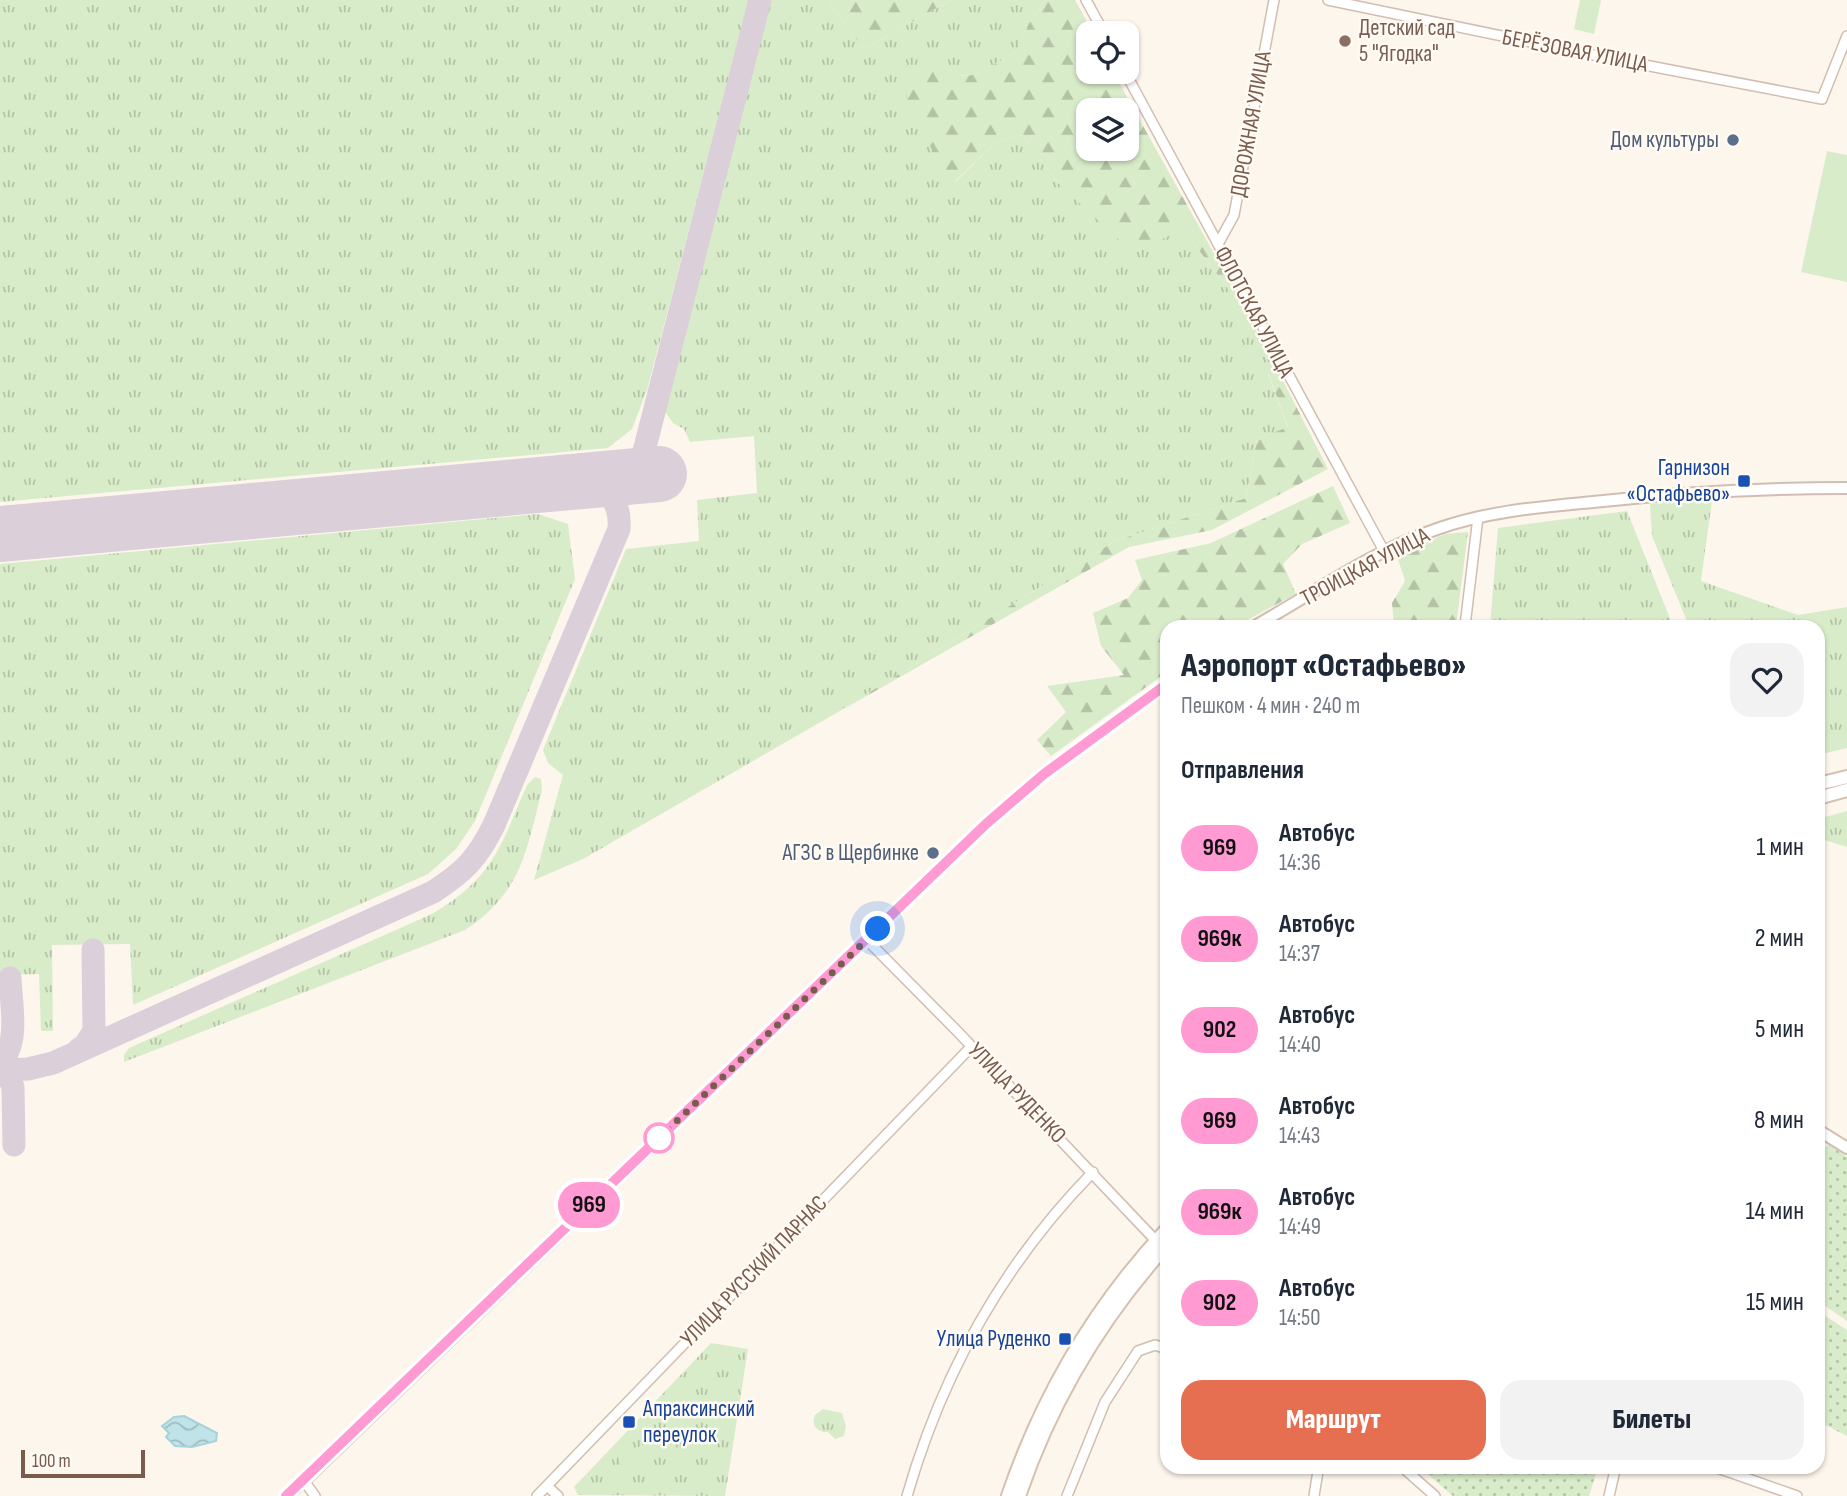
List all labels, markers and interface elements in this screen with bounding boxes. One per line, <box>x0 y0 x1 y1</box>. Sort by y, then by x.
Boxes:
place label: Детский сад 5 "Ягодка" <box>1359 14 1455 68</box>
map controls <box>1076 21 1139 161</box>
button: locate <box>1076 21 1139 84</box>
street label: БЕРЁЗОВАЯ УЛИЦА <box>1500 23 1650 79</box>
marker: Детский сад 5 "Ягодка" <box>1337 33 1353 49</box>
street label: ДОРОЖНАЯ УЛИЦА <box>1224 49 1278 199</box>
button: layers <box>1076 98 1139 161</box>
place label: Дом культуры <box>1610 126 1719 154</box>
marker: Дом культуры <box>1725 132 1741 148</box>
street label: ФЛОТСКАЯ УЛИЦА <box>1208 242 1300 382</box>
place label: Гарнизон «Остафьево» <box>1627 454 1730 508</box>
marker: Гарнизон «Остафьево» <box>1736 473 1752 489</box>
street label: ТРОИЦКАЯ УЛИЦА <box>1296 521 1434 613</box>
button: heart <box>1730 643 1804 717</box>
text: Аэропорт «Остафьево» <box>1181 646 1466 686</box>
text: Пешком · 4 мин · 240 m <box>1181 692 1360 720</box>
text: Отправления <box>1181 755 1304 786</box>
text: Автобус <box>1279 818 1355 849</box>
text: 1 мин <box>1756 832 1804 863</box>
text: 969 <box>1203 833 1236 862</box>
place label: АГЗС в Щербинке <box>781 839 919 867</box>
marker: АГЗС в Щербинке <box>925 845 941 861</box>
text: 14:36 <box>1279 849 1321 877</box>
text: Автобус <box>1279 909 1355 940</box>
your location <box>860 911 895 946</box>
text: 2 мин <box>1755 923 1804 954</box>
text: 969к <box>1197 924 1242 953</box>
text: 14:37 <box>1279 940 1320 968</box>
text: Автобус <box>1279 1000 1355 1031</box>
text: 5 мин <box>1755 1014 1804 1045</box>
text: 902 <box>1203 1015 1236 1044</box>
text: 14:40 <box>1279 1031 1321 1059</box>
street label: УЛИЦА РУДЕНКО <box>962 1037 1072 1149</box>
text: Автобус <box>1279 1091 1355 1122</box>
text: 8 мин <box>1754 1105 1804 1136</box>
text: 969 <box>1203 1106 1236 1135</box>
text: 14:43 <box>1279 1122 1320 1150</box>
unlabelled marker <box>644 1123 674 1153</box>
line badge: 969 <box>549 1182 629 1228</box>
text: Автобус <box>1279 1182 1355 1213</box>
text: 969 <box>572 1190 606 1219</box>
street label: УЛИЦА РУССКИЙ ПАРНАС <box>675 1190 833 1352</box>
text: 14 мин <box>1745 1196 1804 1227</box>
text: 969к <box>1197 1197 1242 1226</box>
text: 14:49 <box>1279 1213 1321 1241</box>
text: Автобус <box>1279 1273 1355 1304</box>
text: 15 мин <box>1746 1287 1804 1318</box>
text: 902 <box>1203 1288 1236 1317</box>
text: 14:50 <box>1279 1304 1321 1332</box>
place label: Улица Руденко <box>936 1325 1051 1353</box>
marker: Улица Руденко <box>1057 1331 1073 1347</box>
button: Маршрут <box>1181 1380 1486 1460</box>
button: Билеты <box>1500 1380 1804 1460</box>
place label: Апраксинский переулок <box>642 1395 755 1449</box>
marker: Апраксинский переулок <box>621 1414 637 1430</box>
scale bar <box>21 1447 145 1479</box>
text: 100 m <box>32 1450 71 1473</box>

